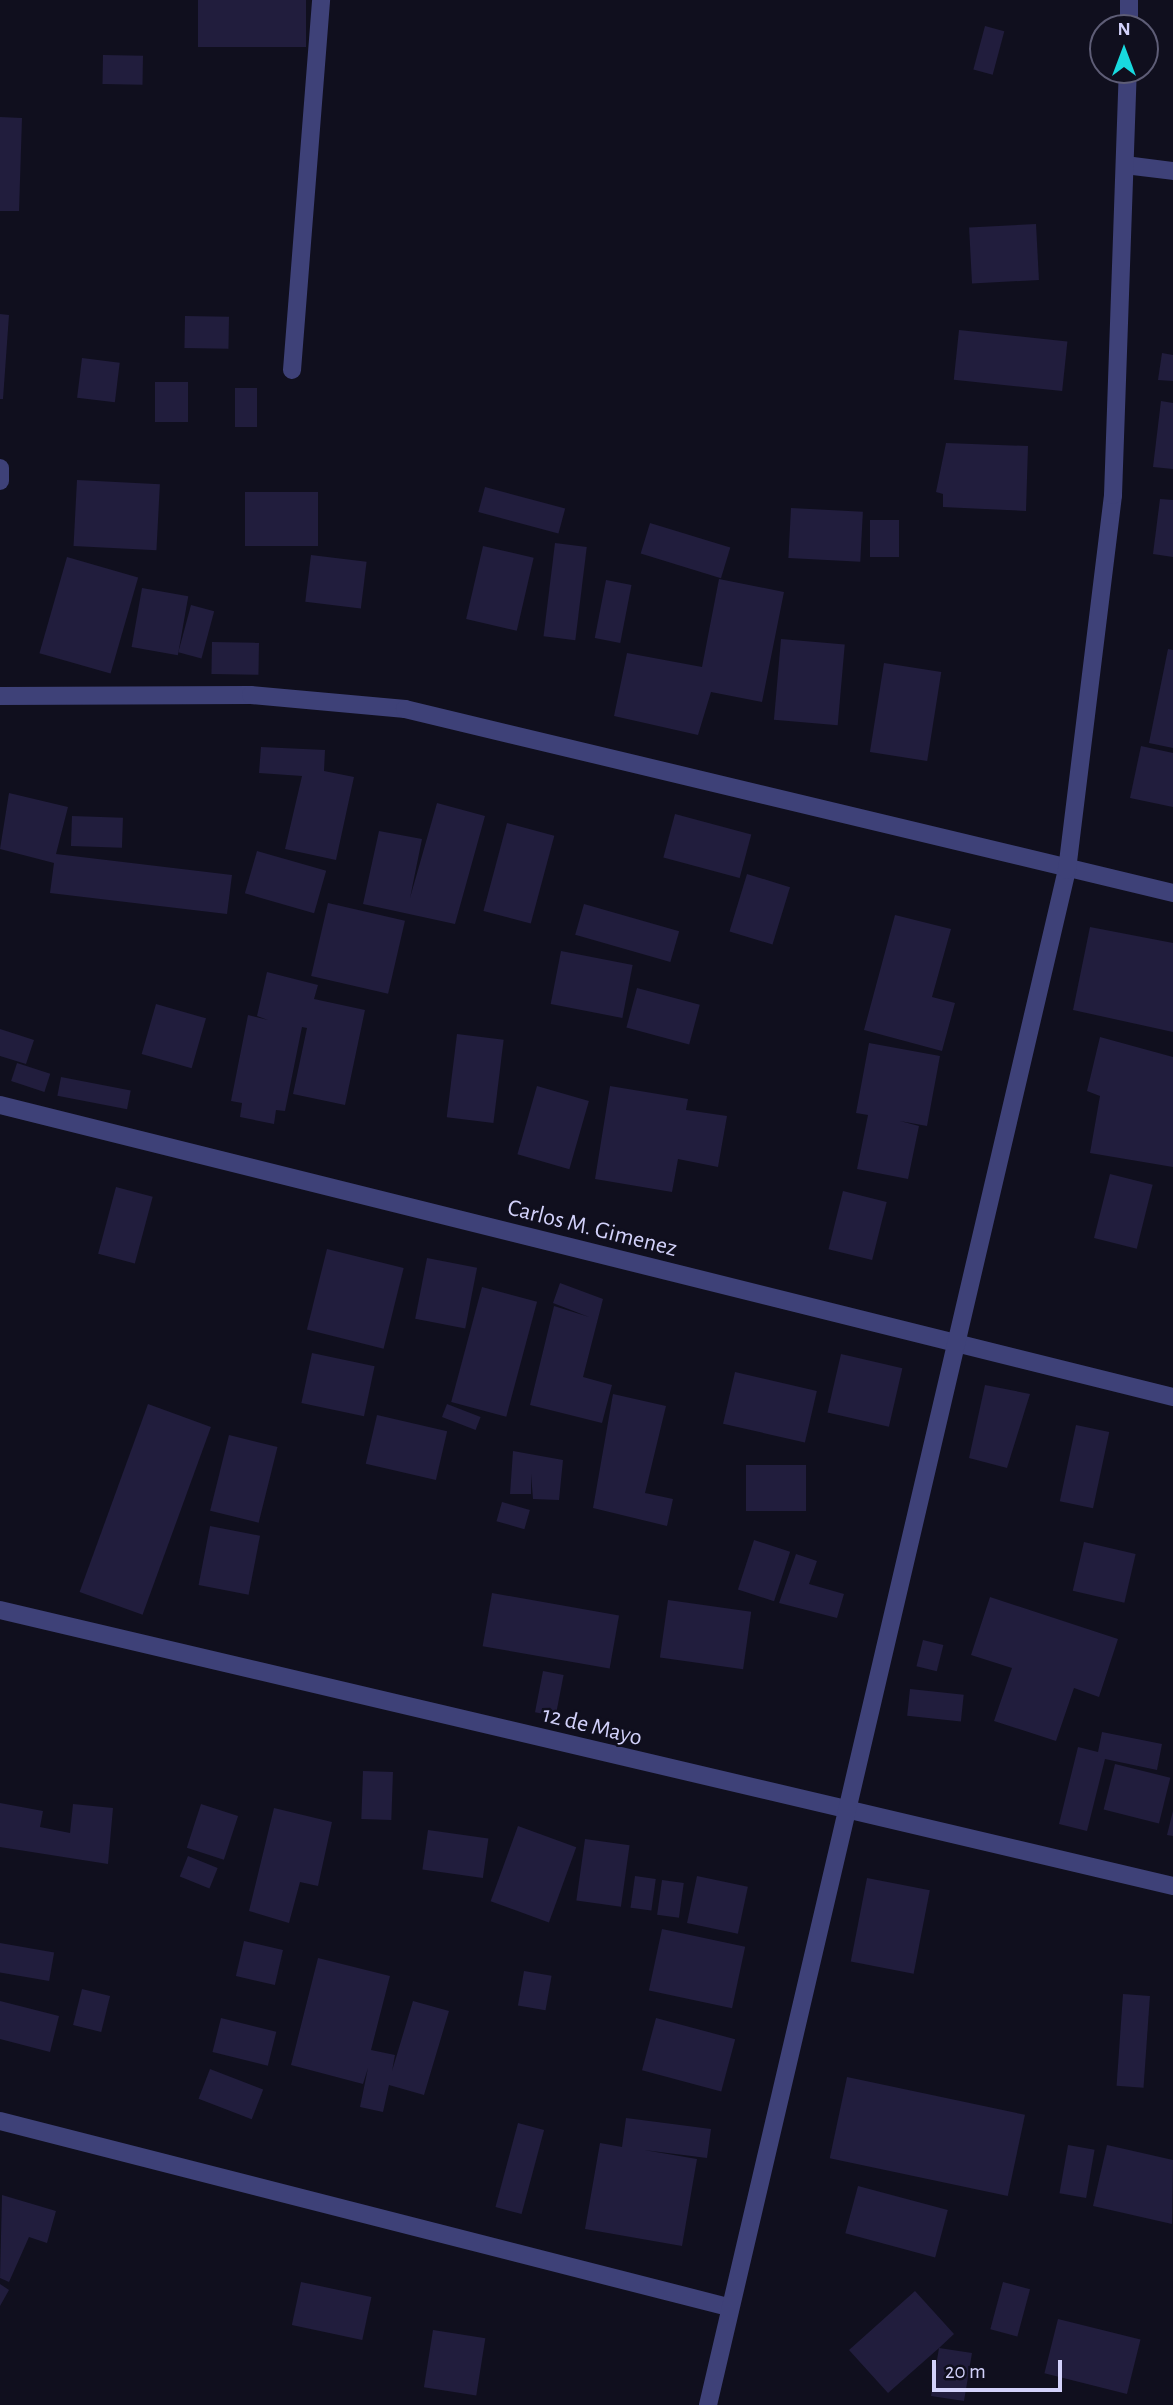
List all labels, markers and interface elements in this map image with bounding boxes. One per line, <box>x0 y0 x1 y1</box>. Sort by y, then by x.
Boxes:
north arrow <box>1089 14 1159 84</box>
text: N <box>1117 20 1131 39</box>
street label: Carlos M. Gimenez <box>504 1194 680 1264</box>
street label: 12 de Mayo <box>539 1701 645 1753</box>
scale bar <box>935 2346 1064 2390</box>
text: 20 m <box>945 2361 986 2382</box>

